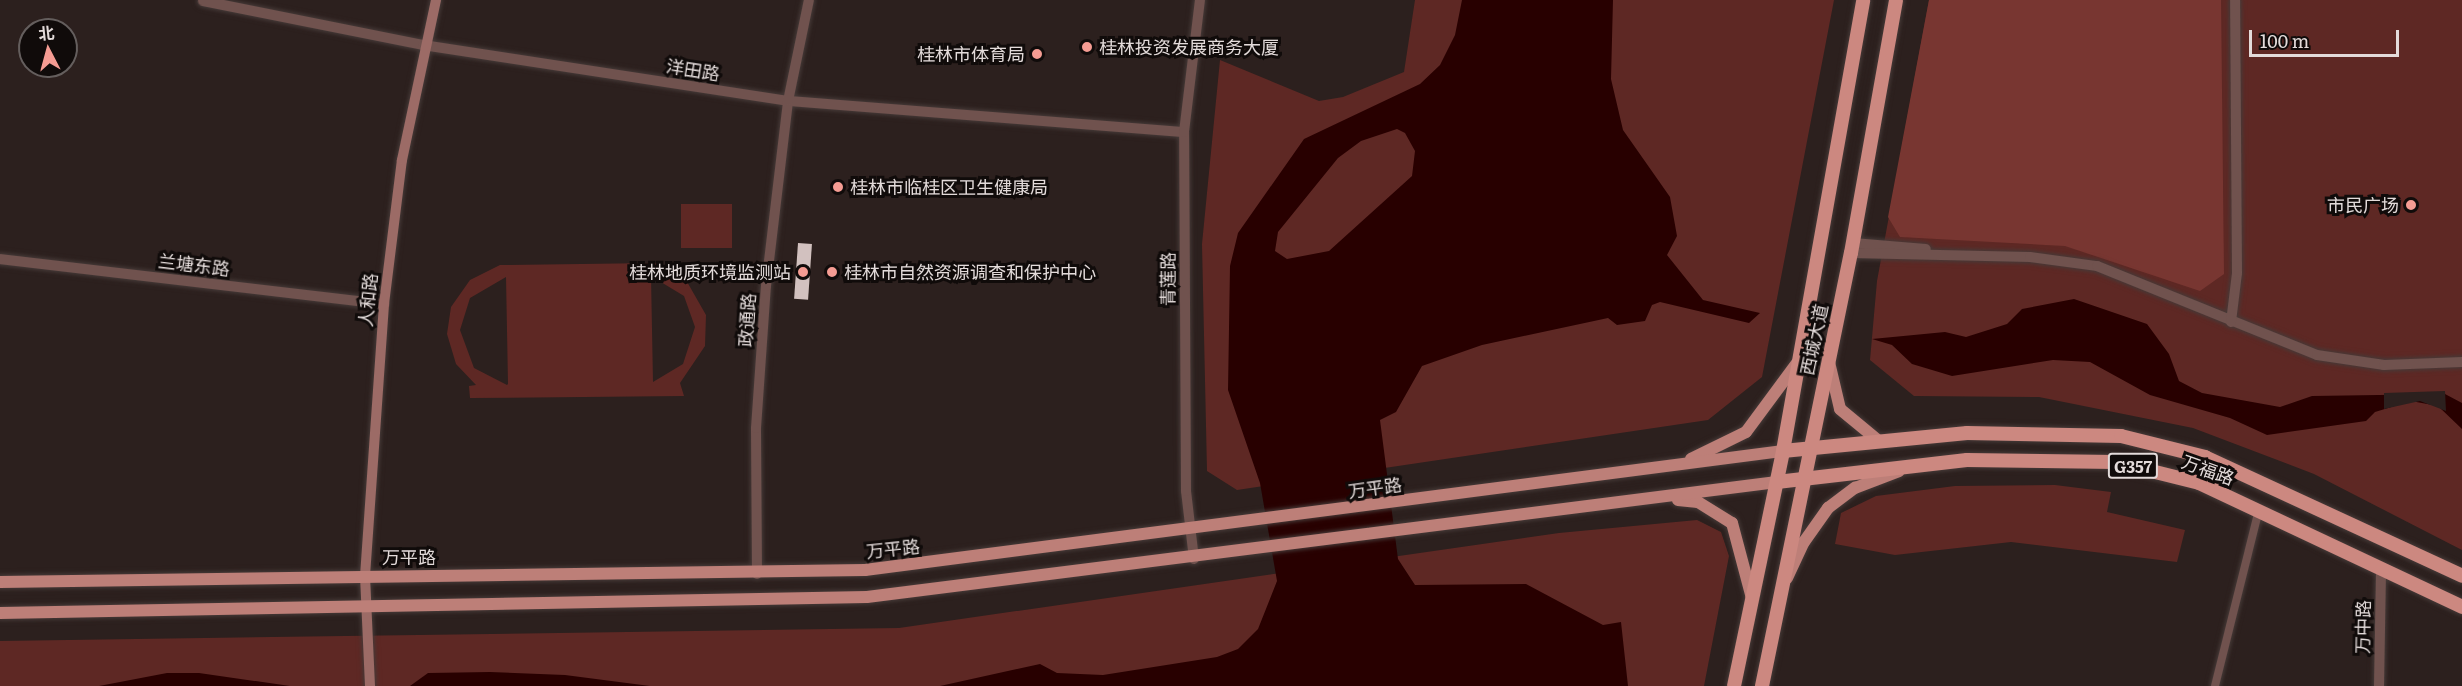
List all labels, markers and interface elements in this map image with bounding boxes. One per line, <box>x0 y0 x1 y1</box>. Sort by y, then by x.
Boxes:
north arrow <box>18 18 78 78</box>
scale bar <box>2252 18 2402 56</box>
text: 北 <box>37 19 56 45</box>
text: 100 m <box>2260 27 2309 54</box>
place label: 桂林投资发展商务大厦 <box>1099 36 1279 58</box>
marker: 桂林投资发展商务大厦 <box>1080 40 1094 54</box>
place label: 桂林市体育局 <box>917 43 1025 65</box>
marker: 桂林市体育局 <box>1030 47 1044 61</box>
street label: 洋田路 <box>665 55 721 85</box>
place label: 桂林市临桂区卫生健康局 <box>850 176 1048 198</box>
marker: 桂林市临桂区卫生健康局 <box>831 180 845 194</box>
place label: 市民广场 <box>2327 194 2399 216</box>
marker: 市民广场 <box>2404 198 2418 212</box>
street label: 兰塘东路 <box>157 250 231 280</box>
street label: 青莲路 <box>1157 252 1179 306</box>
place label: 桂林地质环境监测站 <box>629 261 791 283</box>
place label: 桂林市自然资源调查和保护中心 <box>844 261 1096 283</box>
marker: 桂林地质环境监测站 <box>796 265 810 279</box>
marker: 桂林市自然资源调查和保护中心 <box>825 265 839 279</box>
street label: 人和路 <box>354 272 382 328</box>
street label: 政通路 <box>734 292 760 348</box>
street label: 西城大道 <box>1796 303 1832 377</box>
street label: 万福路 <box>2179 451 2237 489</box>
road number: G357 <box>2108 453 2158 479</box>
street label: 万平路 <box>1347 474 1403 502</box>
street label: 万平路 <box>865 535 921 563</box>
street label: 万平路 <box>382 546 436 568</box>
street label: 万中路 <box>2352 600 2374 654</box>

